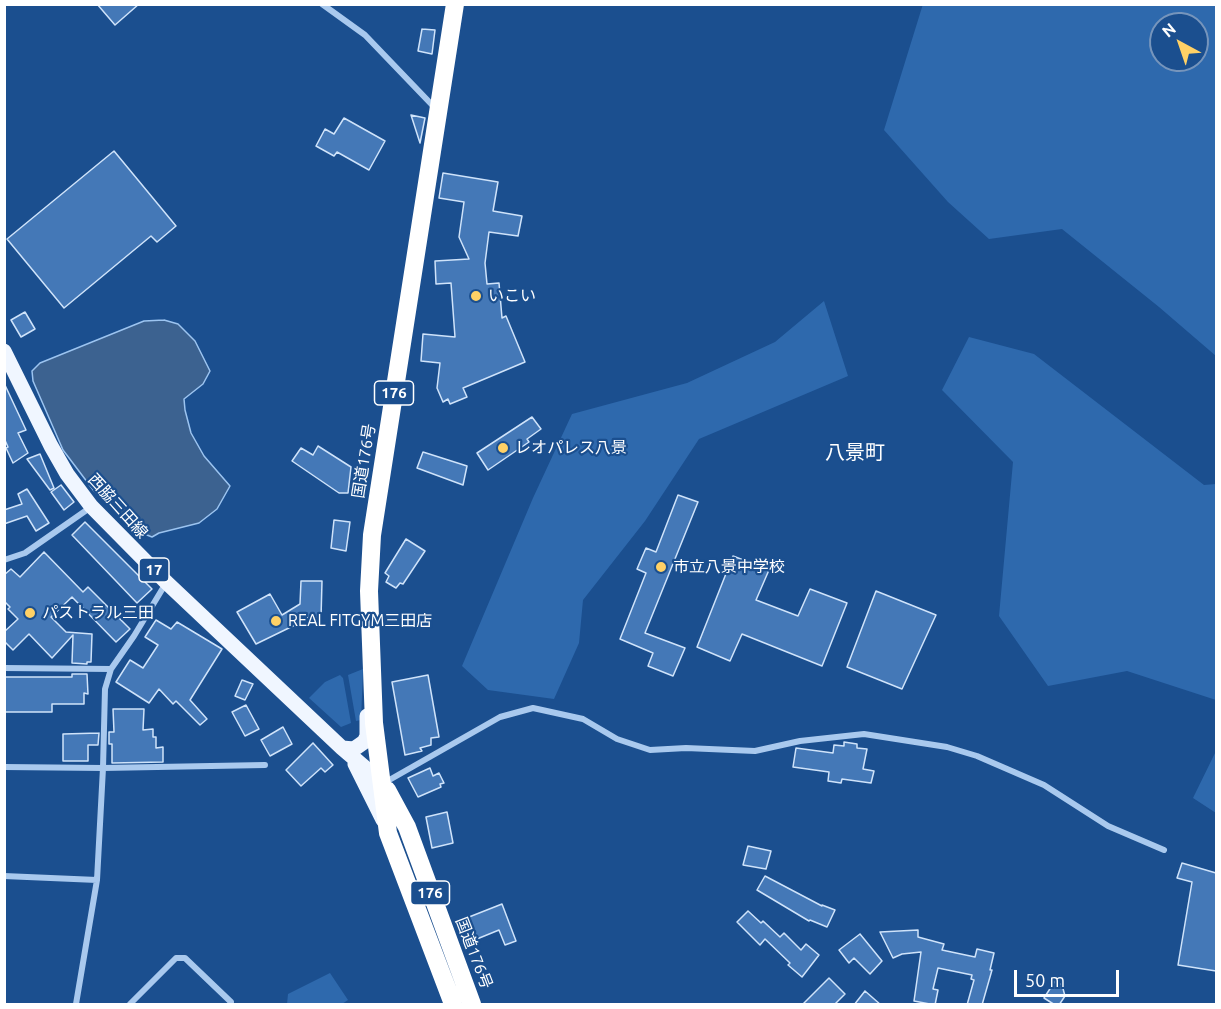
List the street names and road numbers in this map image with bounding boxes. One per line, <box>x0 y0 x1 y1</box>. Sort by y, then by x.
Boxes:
road number: 176 <box>374 381 414 405</box>
street label: 国道176号 <box>349 422 379 500</box>
street label: 西脇三田線 <box>84 470 152 542</box>
road number: 17 <box>139 558 169 582</box>
road number: 176 <box>410 881 450 905</box>
street label: 国道176号 <box>452 915 496 991</box>

